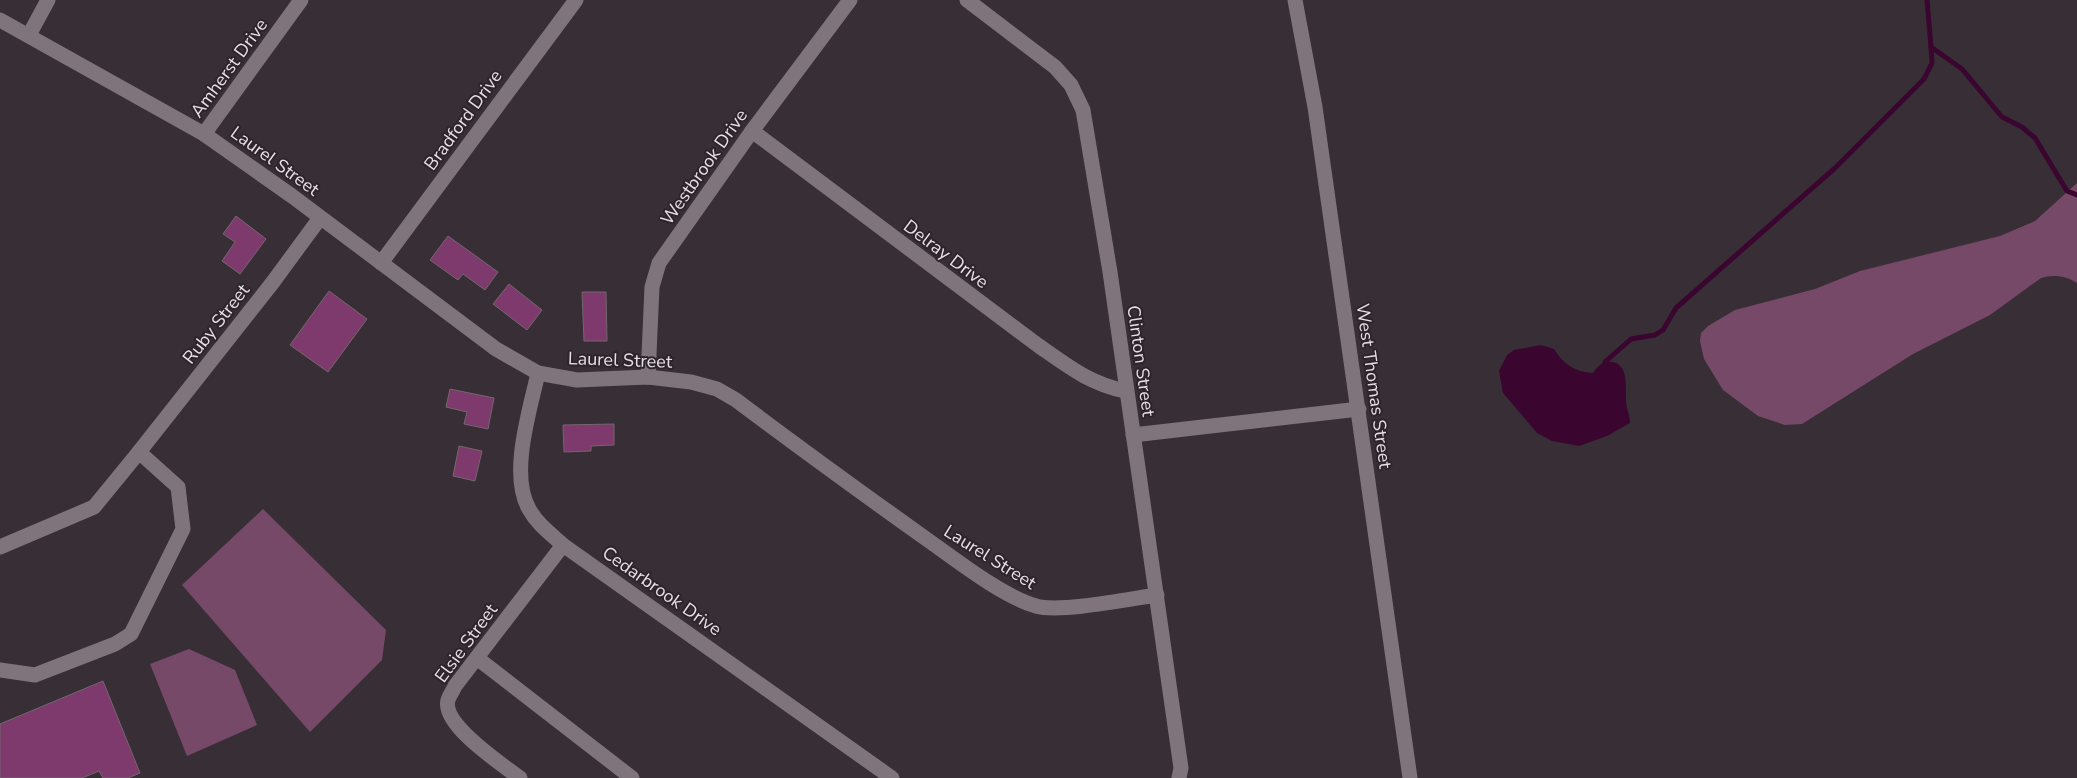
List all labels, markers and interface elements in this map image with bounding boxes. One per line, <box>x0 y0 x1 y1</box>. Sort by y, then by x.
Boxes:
street label: Amherst Drive <box>185 14 273 122</box>
street label: Bradford Drive <box>418 65 508 175</box>
street label: Westbrook Drive <box>655 104 753 230</box>
street label: Laurel Street <box>226 121 325 202</box>
street label: Delray Drive <box>899 214 993 294</box>
street label: Ruby Street <box>177 278 255 369</box>
street label: West Thomas Street <box>1351 302 1398 471</box>
street label: Clinton Street <box>1121 304 1161 419</box>
street label: Laurel Street <box>567 346 673 374</box>
street label: Laurel Street <box>939 519 1041 595</box>
street label: Cedarbrook Drive <box>597 541 727 641</box>
street label: Elsie Street <box>429 598 503 687</box>

